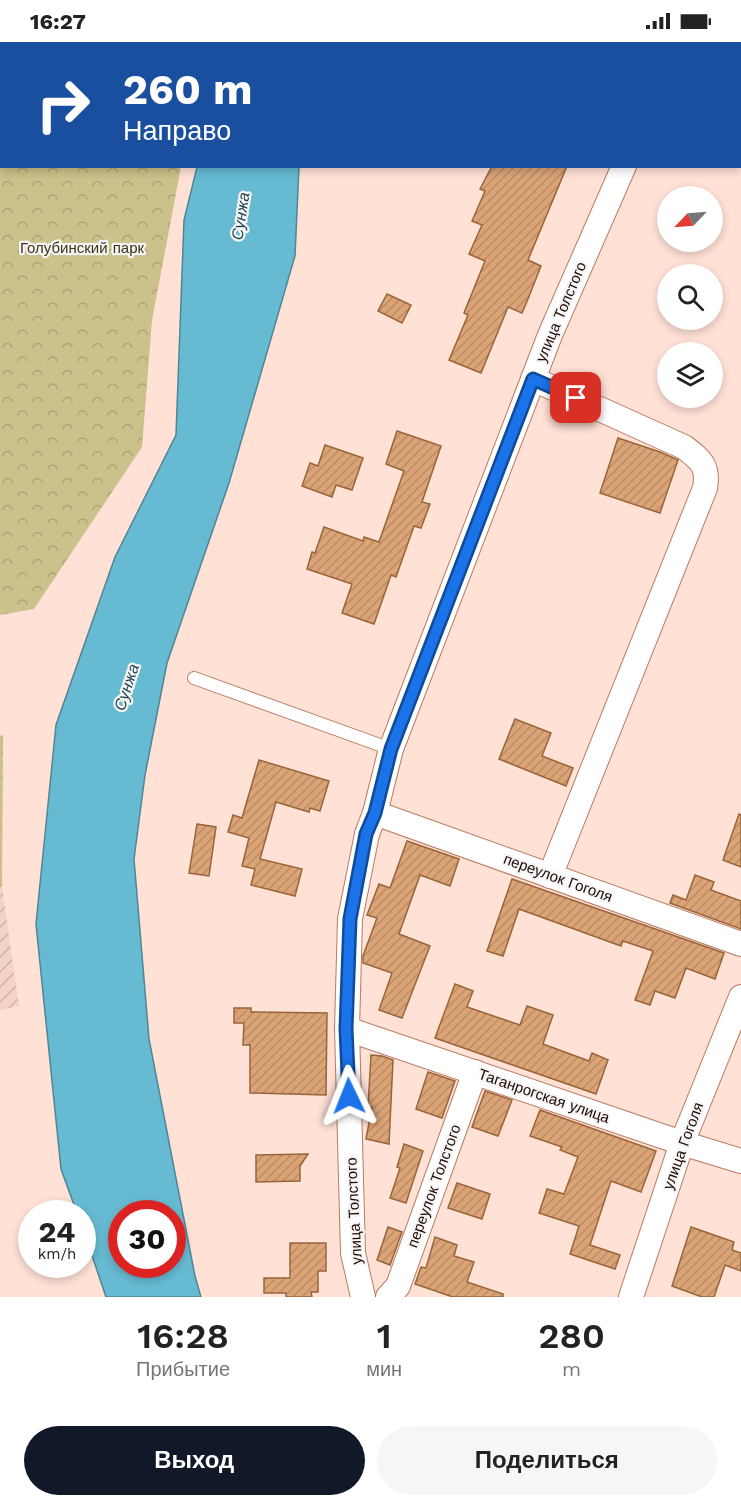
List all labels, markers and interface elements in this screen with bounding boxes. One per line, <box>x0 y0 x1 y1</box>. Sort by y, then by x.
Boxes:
text: 16:27 <box>30 9 86 34</box>
text: 260 m <box>123 65 253 114</box>
icon: right <box>24 66 102 144</box>
text: Направо <box>123 115 231 147</box>
north arrow <box>657 186 723 252</box>
map controls <box>657 186 723 408</box>
water label: Сунжа <box>227 191 254 241</box>
park label: Голубинский парк <box>20 239 144 257</box>
street label: улица Толстого <box>532 259 590 365</box>
button: search <box>657 264 723 330</box>
button: layers <box>657 342 723 408</box>
pin <box>550 372 601 423</box>
icon: arrive <box>559 381 592 414</box>
water label: Сунжа <box>110 661 143 713</box>
street label: переулок Гоголя <box>501 850 615 906</box>
position arrow <box>317 1064 381 1128</box>
street label: Таганрогская улица <box>476 1065 613 1127</box>
street label: улица Гоголя <box>659 1100 707 1192</box>
street label: переулок Толстого <box>403 1122 465 1250</box>
street label: улица Толстого <box>342 1157 366 1265</box>
speed limit sign: 30 <box>108 1200 186 1278</box>
text: 24 <box>39 1214 75 1249</box>
text: km/h <box>38 1245 76 1263</box>
text: 16:28 <box>137 1315 229 1357</box>
text: 1 <box>377 1315 392 1357</box>
text: 280 <box>538 1315 605 1357</box>
text: Прибытие <box>136 1357 230 1381</box>
text: мин <box>366 1357 402 1381</box>
text: m <box>562 1357 581 1381</box>
button: Выход <box>24 1426 365 1495</box>
button: Поделиться <box>377 1426 717 1495</box>

